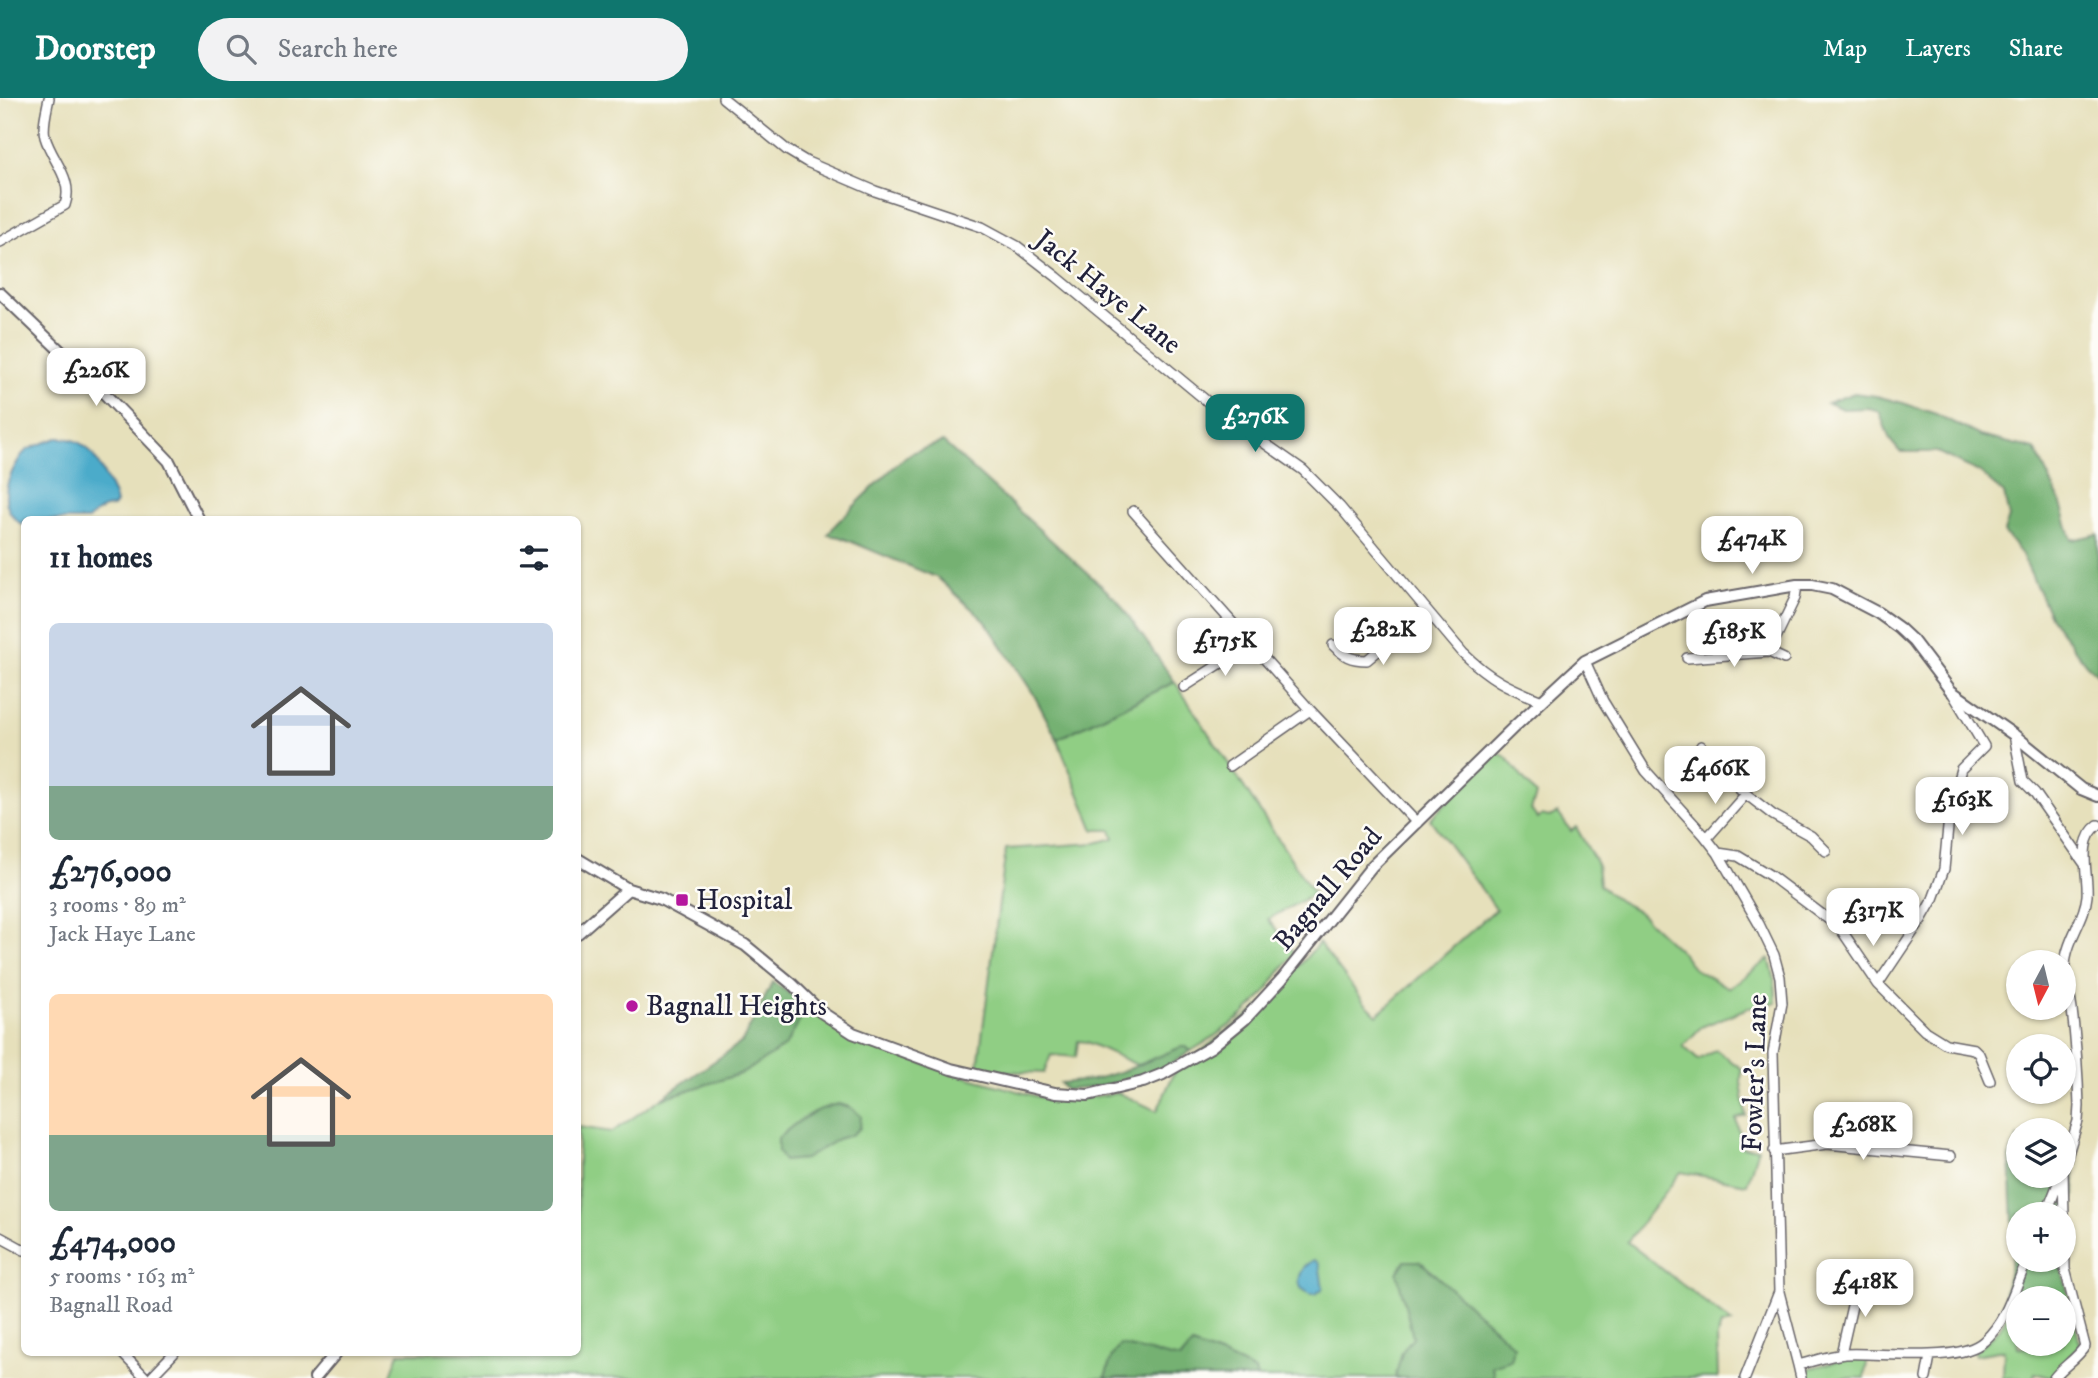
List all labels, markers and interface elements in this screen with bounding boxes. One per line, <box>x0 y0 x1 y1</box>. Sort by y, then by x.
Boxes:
search box <box>198 18 688 81</box>
text: Doorstep <box>35 29 156 70</box>
icon: search <box>222 30 260 68</box>
text: Search here <box>278 33 398 66</box>
text: Map <box>1823 34 1867 64</box>
text: Layers <box>1905 34 1971 64</box>
text: Share <box>2009 34 2063 64</box>
street label: Jack Haye Lane <box>1025 220 1188 362</box>
pin: £226K <box>47 348 145 408</box>
text: £226K <box>63 356 129 385</box>
pin: £276K <box>1206 394 1304 454</box>
text: £276K <box>1222 402 1288 431</box>
pin: £474K <box>1703 517 1801 576</box>
text: £474K <box>1717 524 1787 553</box>
icon: filters <box>515 539 553 577</box>
text: 11 homes <box>49 540 153 577</box>
pin: £282K <box>1334 608 1432 667</box>
pin: £185K <box>1685 610 1783 669</box>
text: £282K <box>1350 615 1416 644</box>
text: £185K <box>1702 617 1766 646</box>
pin: £175K <box>1176 618 1274 678</box>
text: £175K <box>1193 626 1257 655</box>
icon: home <box>238 668 364 794</box>
pin: £466K <box>1666 746 1764 806</box>
text: £466K <box>1680 754 1750 783</box>
pin: £163K <box>1913 778 2011 837</box>
text: £163K <box>1932 785 1993 814</box>
street label: Bagnall Road <box>1266 820 1390 958</box>
text: £276,000 <box>49 854 172 891</box>
place label: Hospital <box>696 883 793 918</box>
pin: £317K <box>1824 888 1922 948</box>
text: 3 rooms · 89 m² <box>49 891 186 920</box>
marker: Hospital <box>674 892 690 908</box>
text: £317K <box>1842 896 1904 925</box>
text: Jack Haye Lane <box>49 920 196 949</box>
north arrow <box>2006 950 2076 1020</box>
map controls <box>2006 950 2076 1356</box>
place label: Bagnall Heights <box>646 989 827 1024</box>
street label: Fowler's Lane <box>1735 993 1775 1153</box>
marker: Bagnall Heights <box>624 998 640 1014</box>
button: locate <box>2006 1034 2076 1104</box>
icon: home <box>238 1039 364 1165</box>
pin: £268K <box>1814 1102 1912 1162</box>
text: £268K <box>1830 1110 1896 1139</box>
button: layers <box>2006 1118 2076 1188</box>
button: + <box>2006 1202 2076 1272</box>
text: £474,000 <box>49 1225 176 1262</box>
pin: £418K <box>1816 1260 1914 1319</box>
text: 5 rooms · 163 m² <box>49 1262 195 1291</box>
text: £418K <box>1832 1267 1898 1296</box>
button: − <box>2006 1286 2076 1356</box>
text: Bagnall Road <box>49 1291 173 1320</box>

